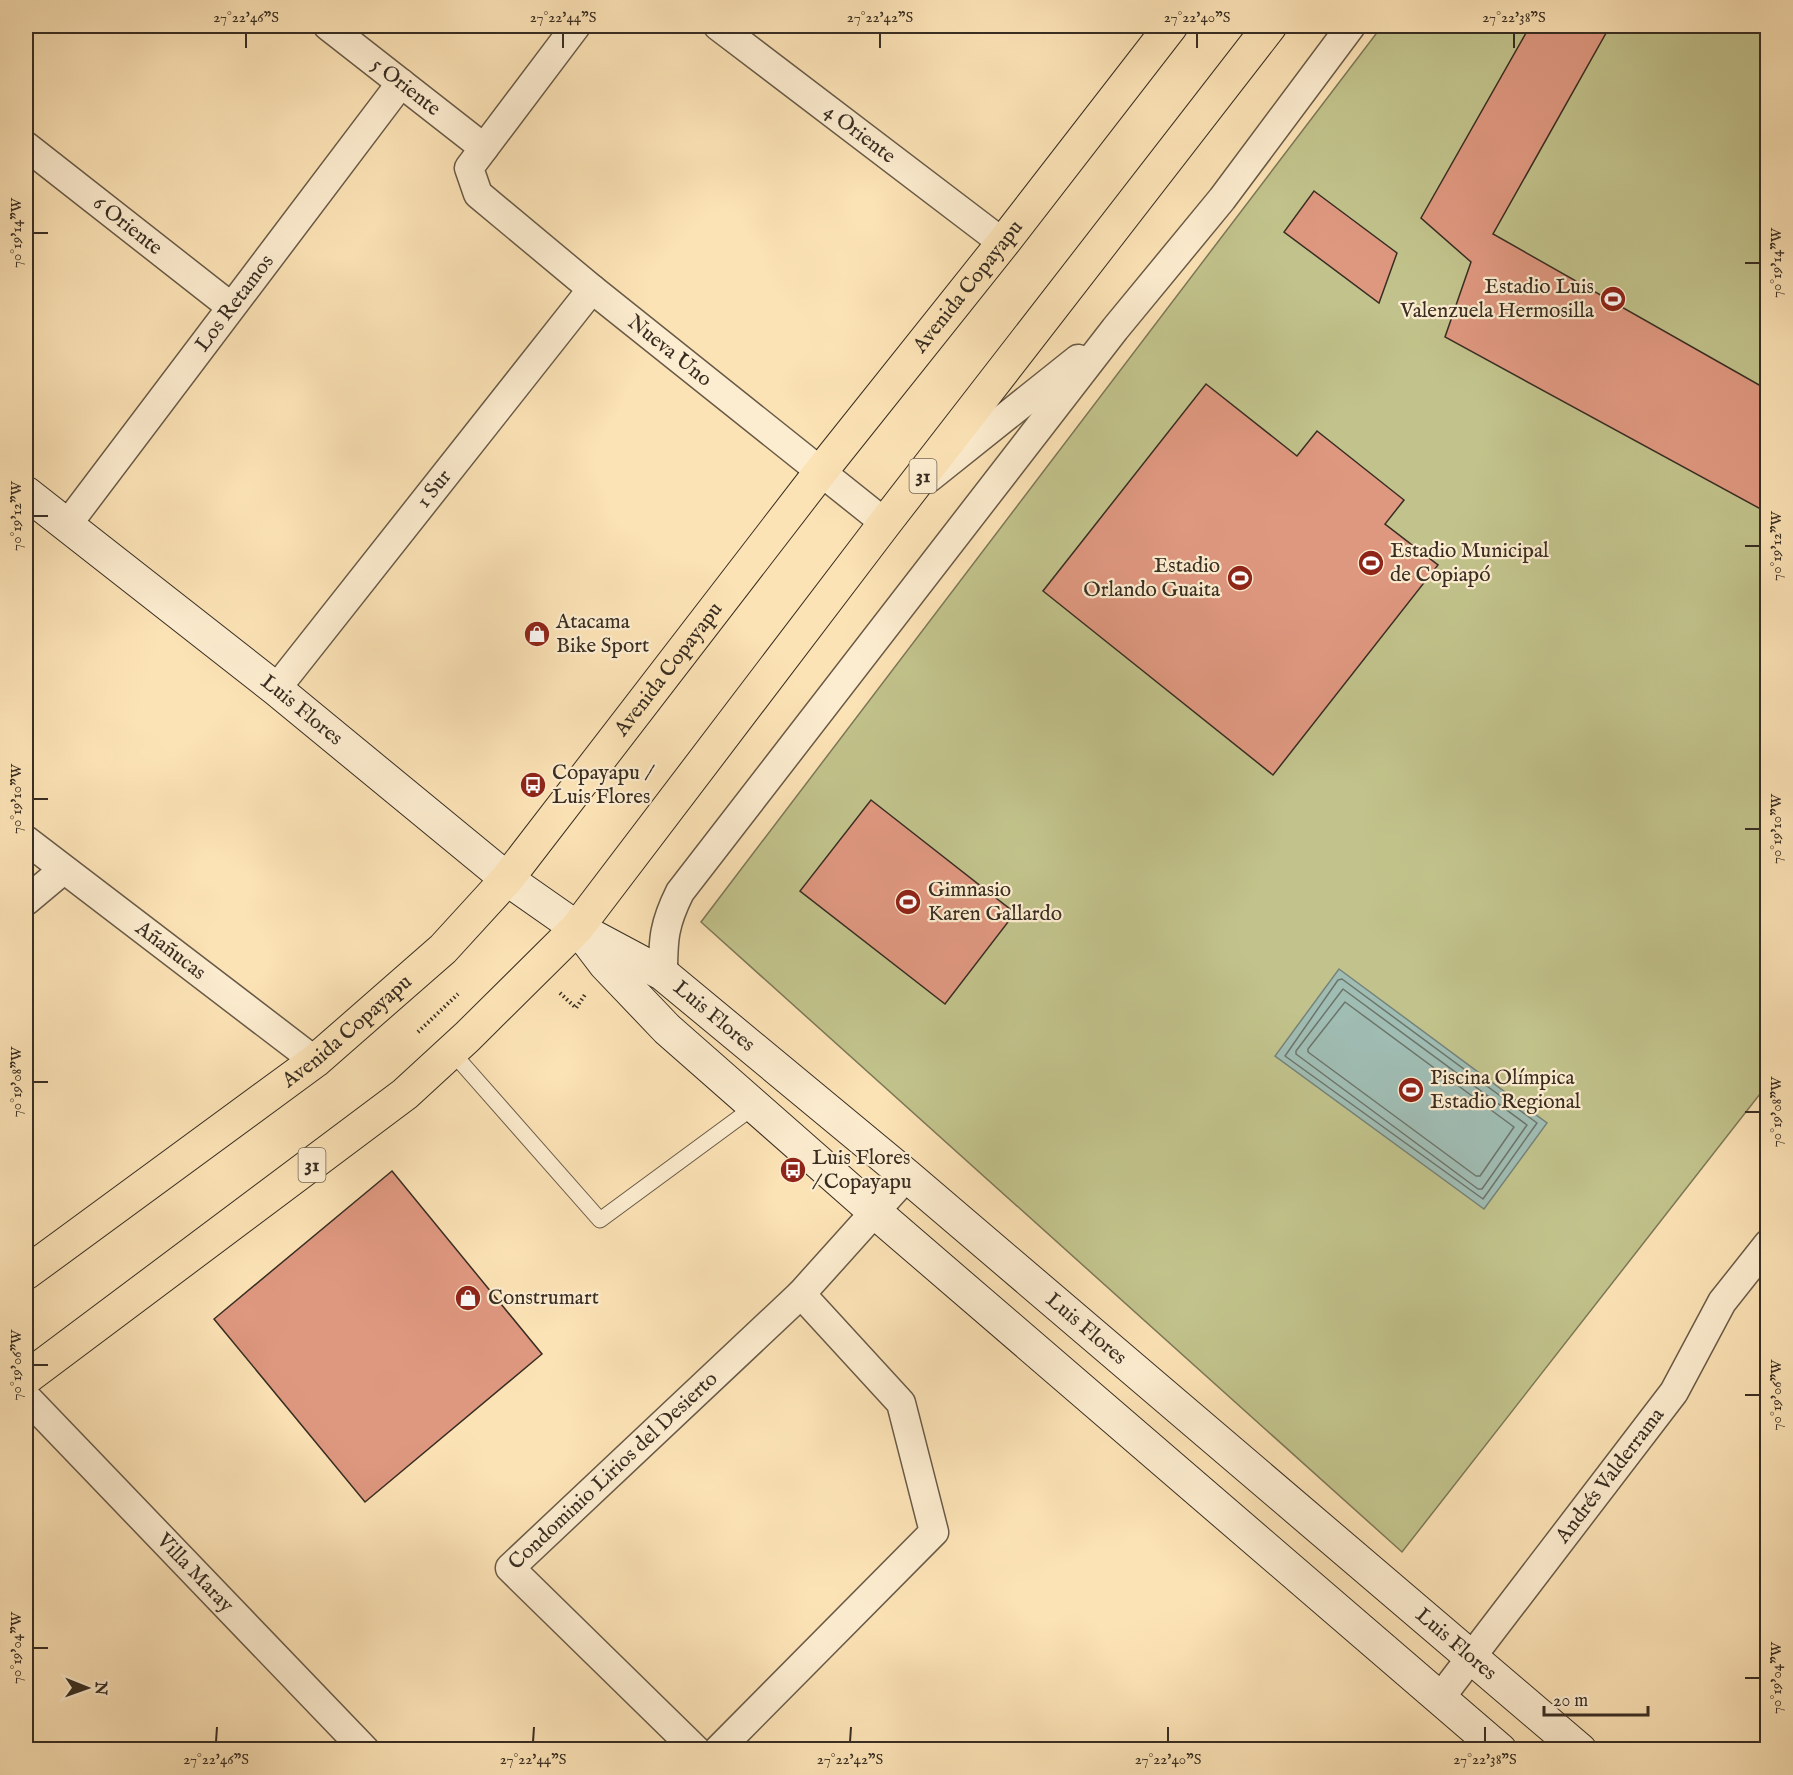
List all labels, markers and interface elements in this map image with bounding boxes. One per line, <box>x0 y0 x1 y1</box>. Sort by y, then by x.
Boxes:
text: 27°22'46"S <box>213 8 279 27</box>
text: 27°22'44"S <box>530 8 596 27</box>
text: 27°22'42"S <box>847 8 913 27</box>
text: 27°22'40"S <box>1164 8 1230 27</box>
text: 27°22'38"S <box>1482 8 1546 27</box>
street label: 5 Oriente <box>366 52 446 123</box>
street label: 4 Oriente <box>818 98 901 170</box>
street label: 6 Oriente <box>87 190 168 262</box>
text: 70°19'14"W <box>7 197 26 268</box>
street label: Avenida Copayapu <box>906 215 1029 359</box>
text: 70°19'14"W <box>1767 227 1786 298</box>
street label: Los Retamos <box>189 249 280 357</box>
place label: Estadio Luis Valenzuela Hermosilla <box>1399 274 1595 325</box>
sports icon: Estadio Luis Valenzuela Hermosilla <box>1598 284 1628 314</box>
street label: Nueva Uno <box>622 309 717 393</box>
road number: 31 <box>910 459 936 493</box>
street label: 1 Sur <box>411 464 458 514</box>
text: 70°19'12"W <box>7 480 26 551</box>
text: 70°19'12"W <box>1767 510 1786 581</box>
place label: Estadio Municipal de Copiapó <box>1390 538 1549 589</box>
sports icon: Estadio Municipal de Copiapó <box>1356 548 1386 578</box>
place label: Estadio Orlando Guaita <box>1083 553 1221 604</box>
sports icon: Estadio Orlando Guaita <box>1225 563 1255 593</box>
street label: Avenida Copayapu <box>608 597 729 743</box>
place label: Atacama Bike Sport <box>555 609 649 660</box>
shop icon: Atacama Bike Sport <box>522 619 552 649</box>
street label: Luis Flores <box>255 669 348 752</box>
place label: Copayapu / Luis Flores <box>552 760 656 811</box>
text: 70°19'10"W <box>7 763 26 834</box>
bus stop icon: Copayapu / Luis Flores <box>518 770 548 800</box>
text: 70°19'10"W <box>1767 793 1786 864</box>
place label: Gimnasio Karen Gallardo <box>928 877 1062 928</box>
sports icon: Gimnasio Karen Gallardo <box>893 887 923 917</box>
street label: Añañucas <box>129 914 211 986</box>
street label: Avenida Copayapu <box>276 969 418 1095</box>
street label: Luis Flores <box>668 974 761 1058</box>
text: 70°19'08"W <box>7 1046 26 1117</box>
place label: Piscina Olímpica Estadio Regional <box>1430 1065 1581 1116</box>
sports icon: Piscina Olímpica Estadio Regional <box>1396 1075 1426 1105</box>
text: 70°19'08"W <box>1767 1076 1786 1147</box>
place label: Luis Flores / Copayapu <box>812 1145 912 1196</box>
road number: 31 <box>298 1148 326 1182</box>
bus stop icon: Luis Flores / Copayapu <box>778 1155 808 1185</box>
shop icon: Construmart <box>453 1283 483 1313</box>
place label: Construmart <box>488 1285 599 1312</box>
street label: Luis Flores <box>1040 1287 1132 1371</box>
text: 70°19'06"W <box>7 1329 26 1400</box>
text: 70°19'06"W <box>1767 1359 1786 1430</box>
street label: Condominio Lirios del Desierto <box>503 1366 724 1576</box>
street label: Andrés Valderrama <box>1549 1402 1671 1550</box>
street label: Villa Maray <box>150 1527 240 1619</box>
street label: Luis Flores <box>1410 1602 1502 1686</box>
text: 70°19'04"W <box>7 1611 26 1684</box>
text: 70°19'04"W <box>1767 1641 1786 1714</box>
north arrow <box>57 1658 117 1718</box>
scale bar <box>1544 1679 1648 1717</box>
text: N <box>90 1680 110 1695</box>
text: 20 m <box>1553 1690 1588 1713</box>
text: 27°22'46"S <box>183 1750 249 1769</box>
text: 27°22'44"S <box>500 1750 566 1769</box>
text: 27°22'42"S <box>817 1750 883 1769</box>
text: 27°22'40"S <box>1135 1750 1201 1769</box>
text: 27°22'38"S <box>1453 1750 1517 1769</box>

